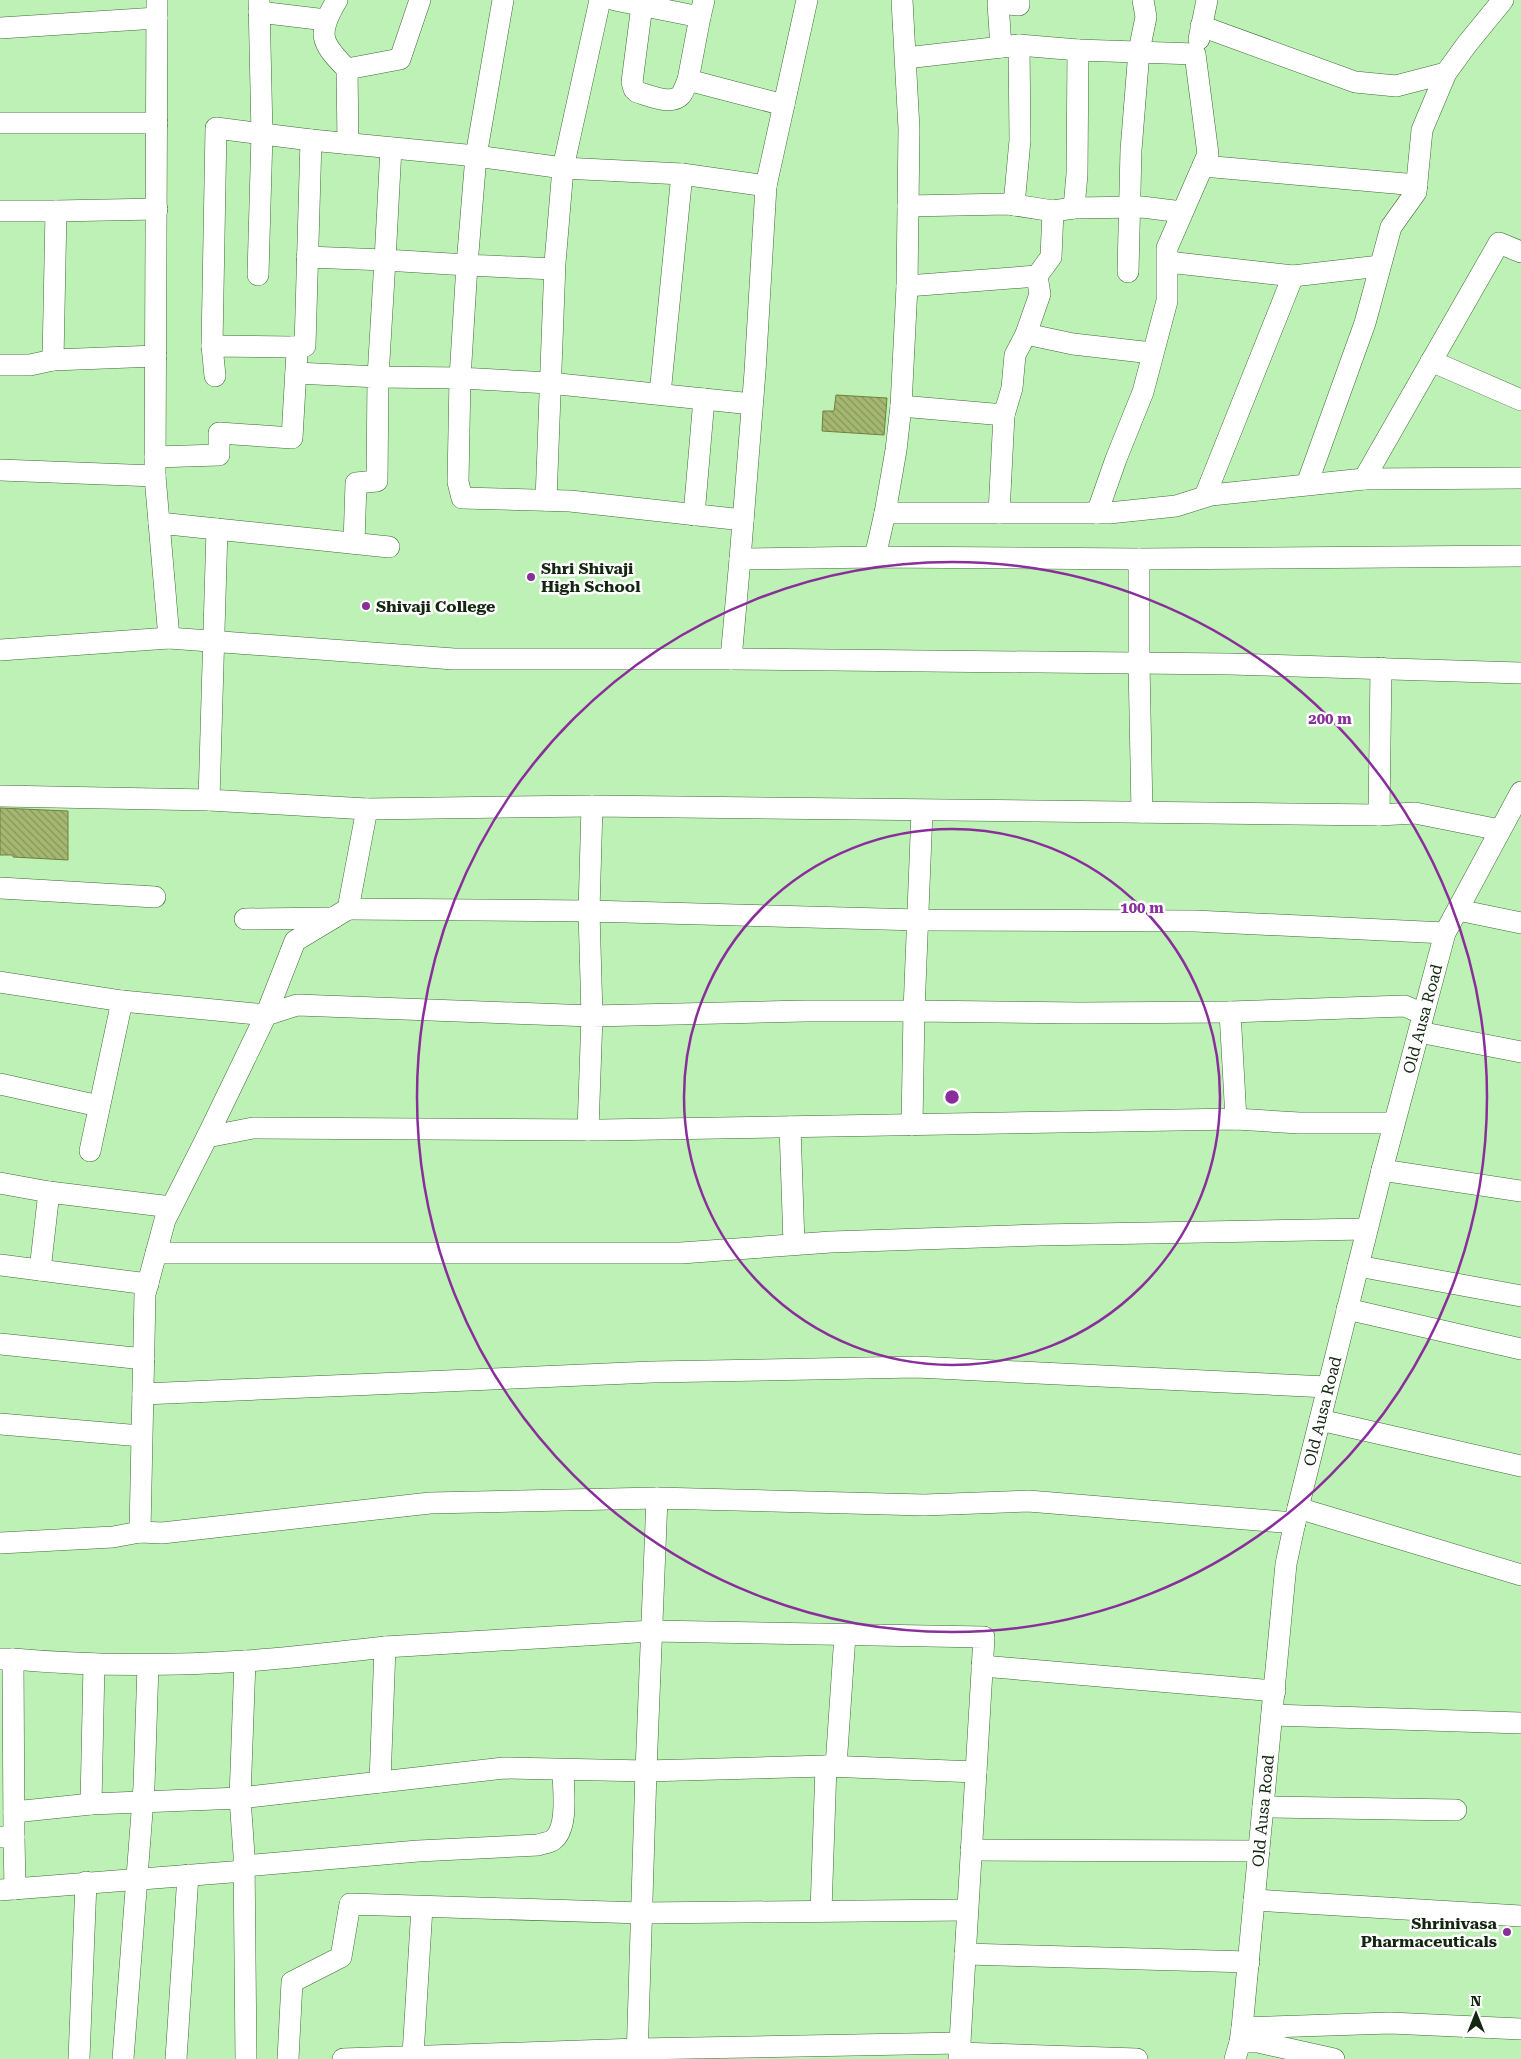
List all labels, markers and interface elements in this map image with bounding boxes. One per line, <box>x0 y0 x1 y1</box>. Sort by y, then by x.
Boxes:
place label: Shri Shivaji High School <box>541 559 641 596</box>
marker: Shri Shivaji High School <box>525 571 537 583</box>
place label: Shivaji College <box>376 597 495 616</box>
marker: Shivaji College <box>360 600 372 612</box>
text: 200 m <box>1308 710 1352 728</box>
text: 100 m <box>1120 899 1164 917</box>
street label: Old Ausa Road <box>1399 962 1446 1076</box>
centre of rings <box>943 1088 961 1106</box>
street label: Old Ausa Road <box>1300 1354 1345 1468</box>
street label: Old Ausa Road <box>1248 1754 1278 1868</box>
place label: Shrinivasa Pharmaceuticals <box>1361 1914 1498 1951</box>
marker: Shrinivasa Pharmaceuticals <box>1501 1926 1513 1938</box>
north arrow <box>1451 1989 1501 2039</box>
text: N <box>1471 1993 1482 2009</box>

